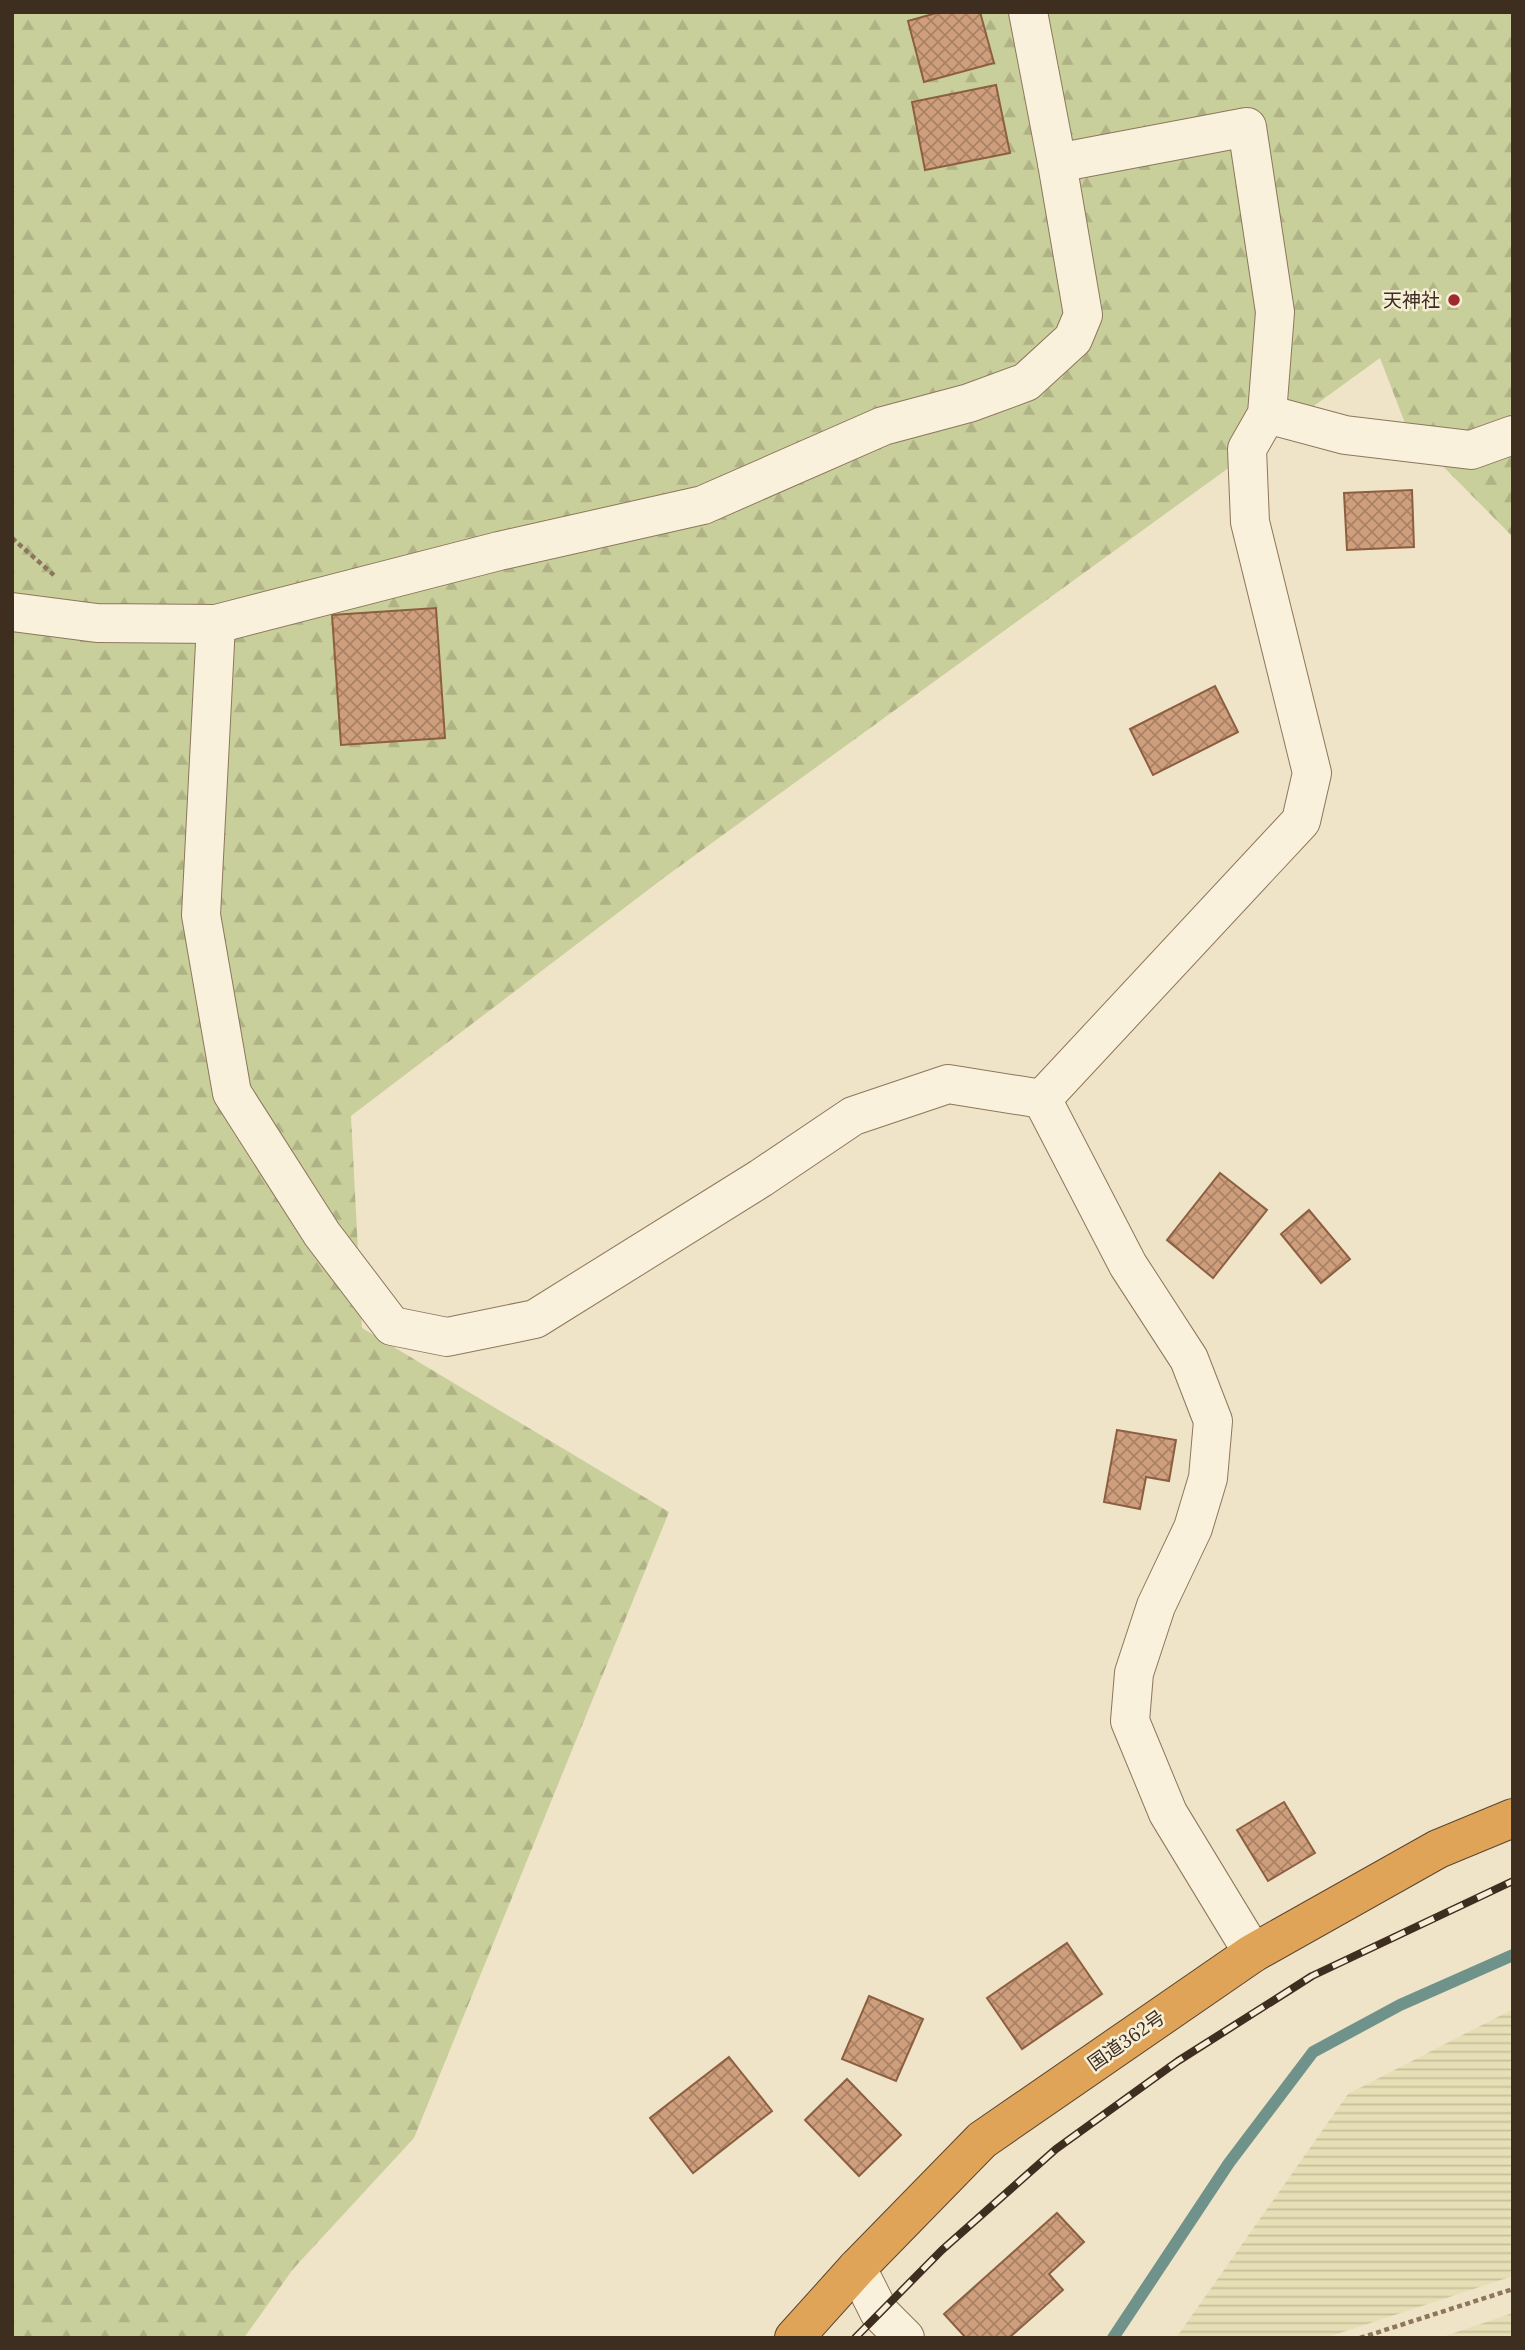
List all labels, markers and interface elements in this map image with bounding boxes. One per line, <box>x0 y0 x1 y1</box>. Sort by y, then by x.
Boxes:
place label: 天神社 <box>1383 288 1440 312</box>
marker: 天神社 <box>1446 292 1462 308</box>
street label: 国道362号 <box>1083 2005 1169 2075</box>

